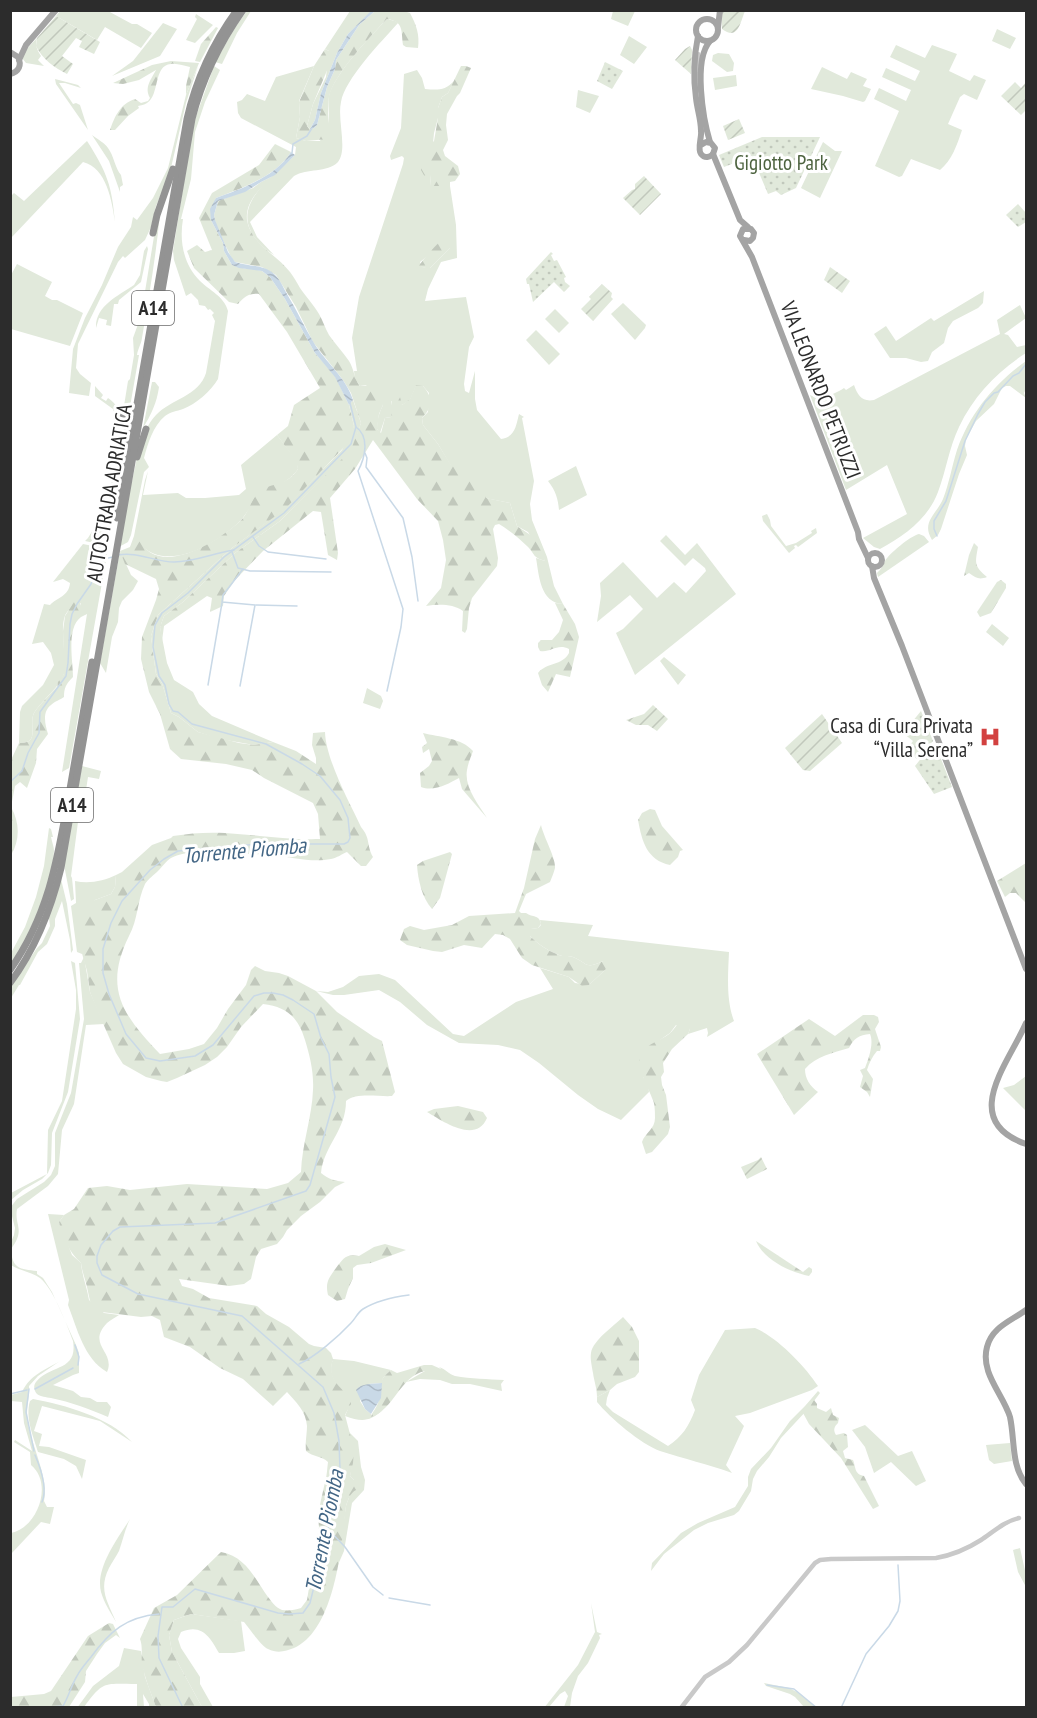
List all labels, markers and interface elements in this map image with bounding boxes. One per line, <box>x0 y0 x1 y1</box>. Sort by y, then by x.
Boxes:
park label: Gigiotto Park <box>734 149 828 176</box>
road number: A14 <box>132 291 174 325</box>
street label: VIA LEONARDO PETRUZZI <box>774 297 867 482</box>
street label: AUTOSTRADA ADRIATICA <box>80 402 138 584</box>
place label: Casa di Cura Privata “Villa Serena” <box>830 712 973 763</box>
hospital icon: Casa di Cura Privata “Villa Serena” <box>978 725 1002 749</box>
road number: A14 <box>51 788 93 822</box>
water label: Torrente Piomba <box>181 831 308 869</box>
water label: Torrente Piomba <box>298 1466 350 1595</box>

